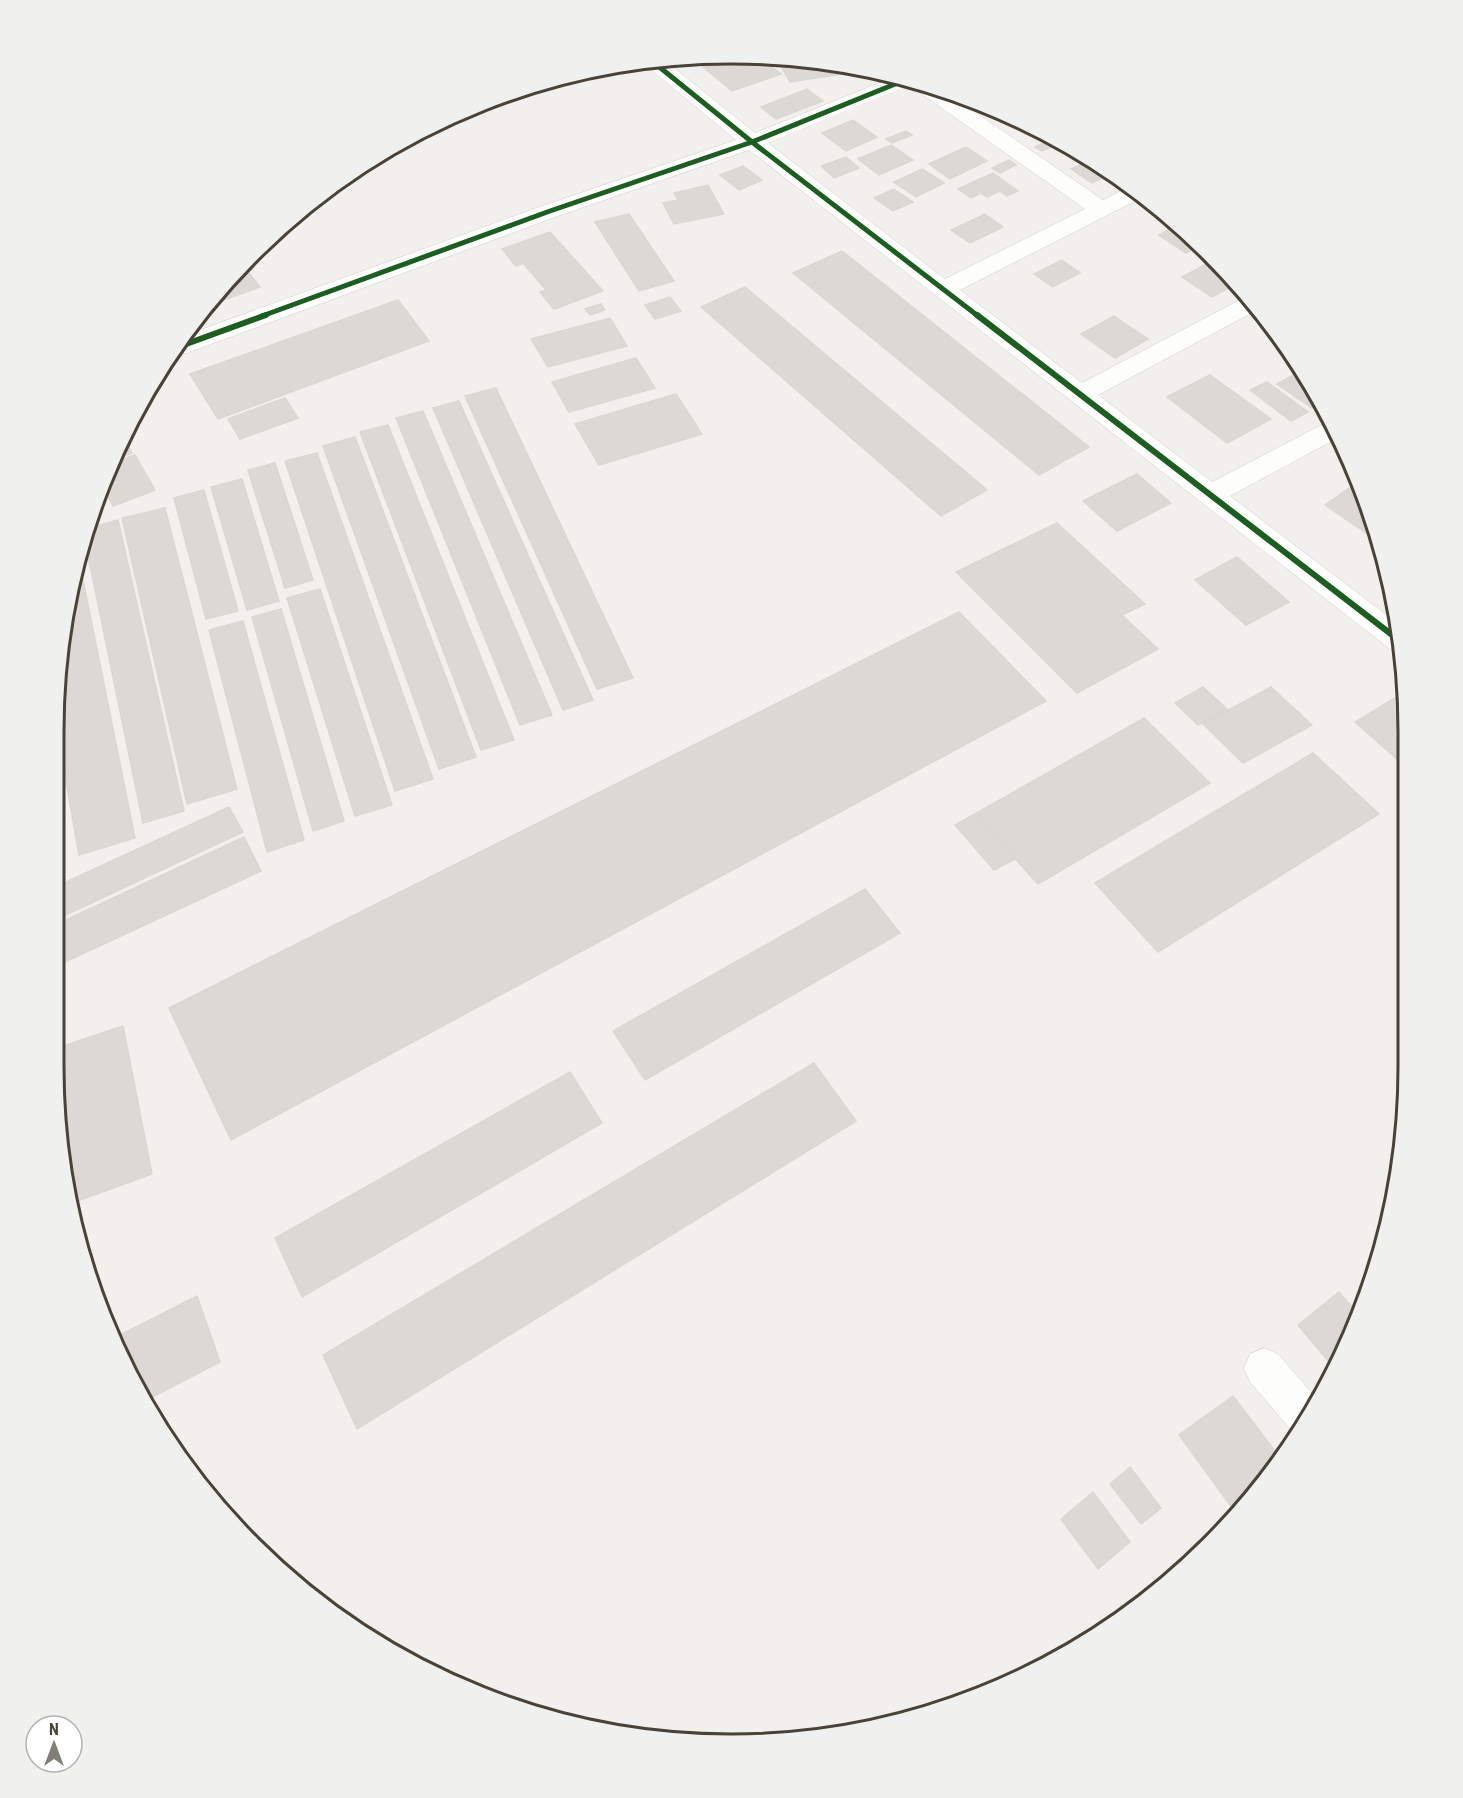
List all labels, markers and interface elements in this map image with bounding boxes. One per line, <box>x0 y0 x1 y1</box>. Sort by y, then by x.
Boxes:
north arrow <box>24 1714 84 1774</box>
text: N <box>49 1720 59 1739</box>

